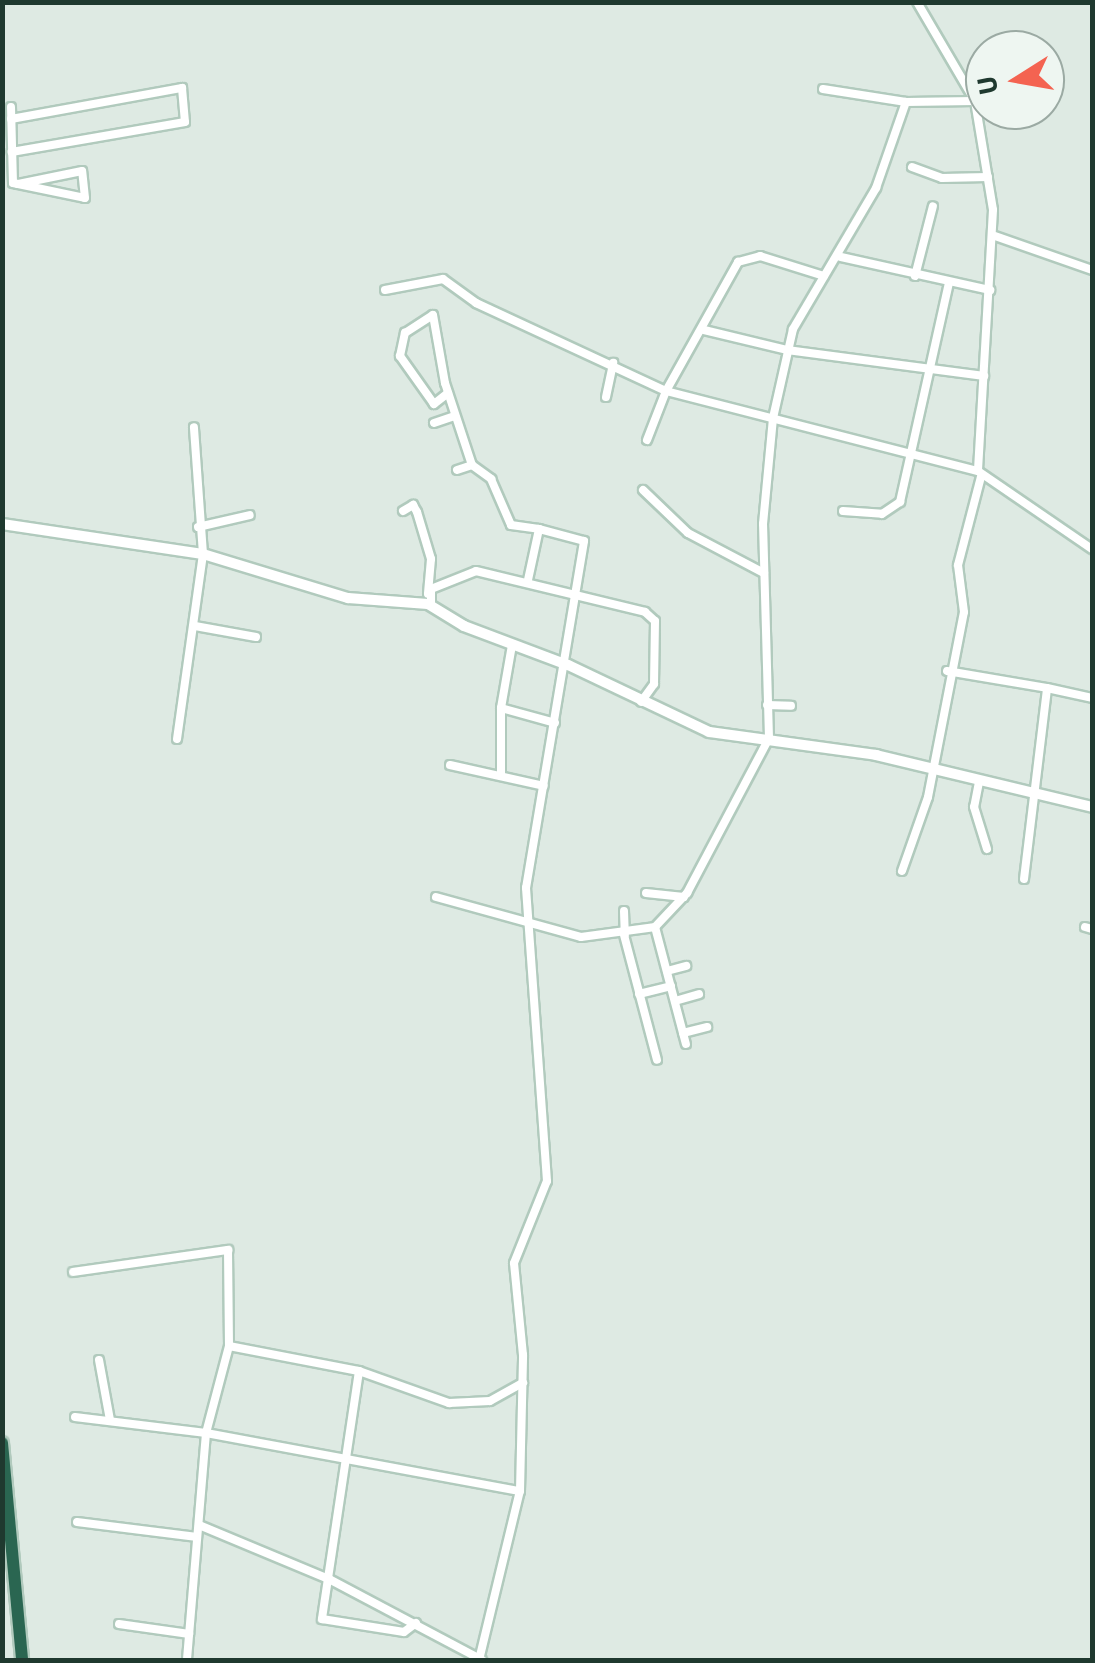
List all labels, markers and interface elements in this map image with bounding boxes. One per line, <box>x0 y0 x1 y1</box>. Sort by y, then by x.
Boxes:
north arrow <box>965 30 1065 130</box>
text: U <box>966 72 1009 98</box>

